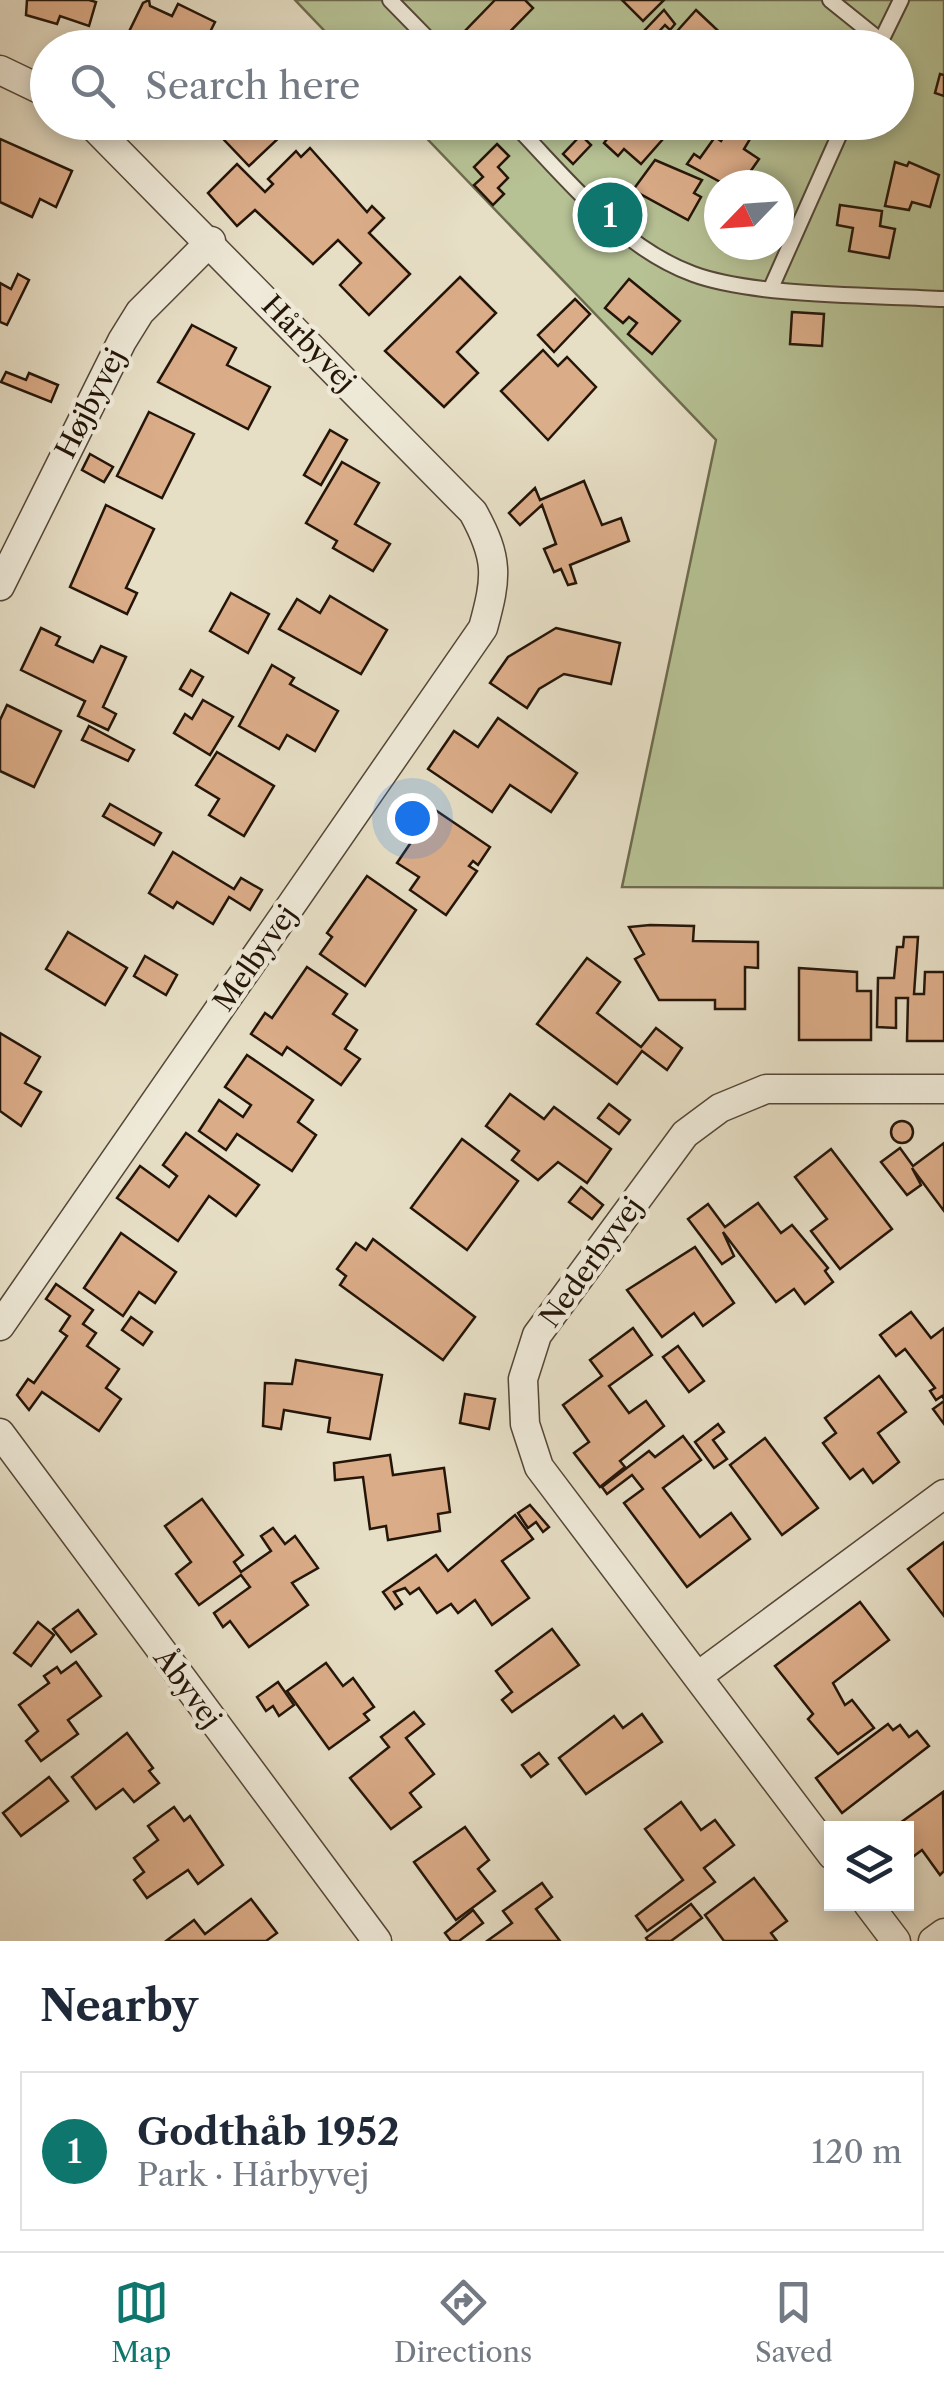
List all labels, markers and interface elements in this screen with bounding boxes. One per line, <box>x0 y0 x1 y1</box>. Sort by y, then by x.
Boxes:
search box <box>30 30 914 140</box>
icon: search <box>65 58 120 113</box>
text: Search here <box>145 62 360 109</box>
north arrow <box>704 170 794 260</box>
pin: 1 <box>578 178 642 252</box>
street label: Hårbyvej <box>255 288 363 398</box>
street label: Højbyvej <box>48 342 132 464</box>
your location <box>387 793 438 844</box>
street label: Melbyvej <box>206 898 304 1018</box>
street label: Nederbyvej <box>532 1190 650 1334</box>
street label: Åbyvej <box>147 1641 229 1734</box>
map controls <box>824 1821 914 1911</box>
button: layers <box>824 1821 914 1911</box>
text: Nearby <box>40 1980 198 2032</box>
text: Godthåb 1952 <box>137 2108 399 2155</box>
text: 1 <box>67 2132 82 2171</box>
text: 120 m <box>812 2132 902 2171</box>
text: Park · Hårbyvej <box>137 2155 369 2194</box>
tab: Map <box>111 2275 171 2369</box>
tab: Directions <box>394 2275 532 2369</box>
tab: Saved <box>755 2275 833 2369</box>

